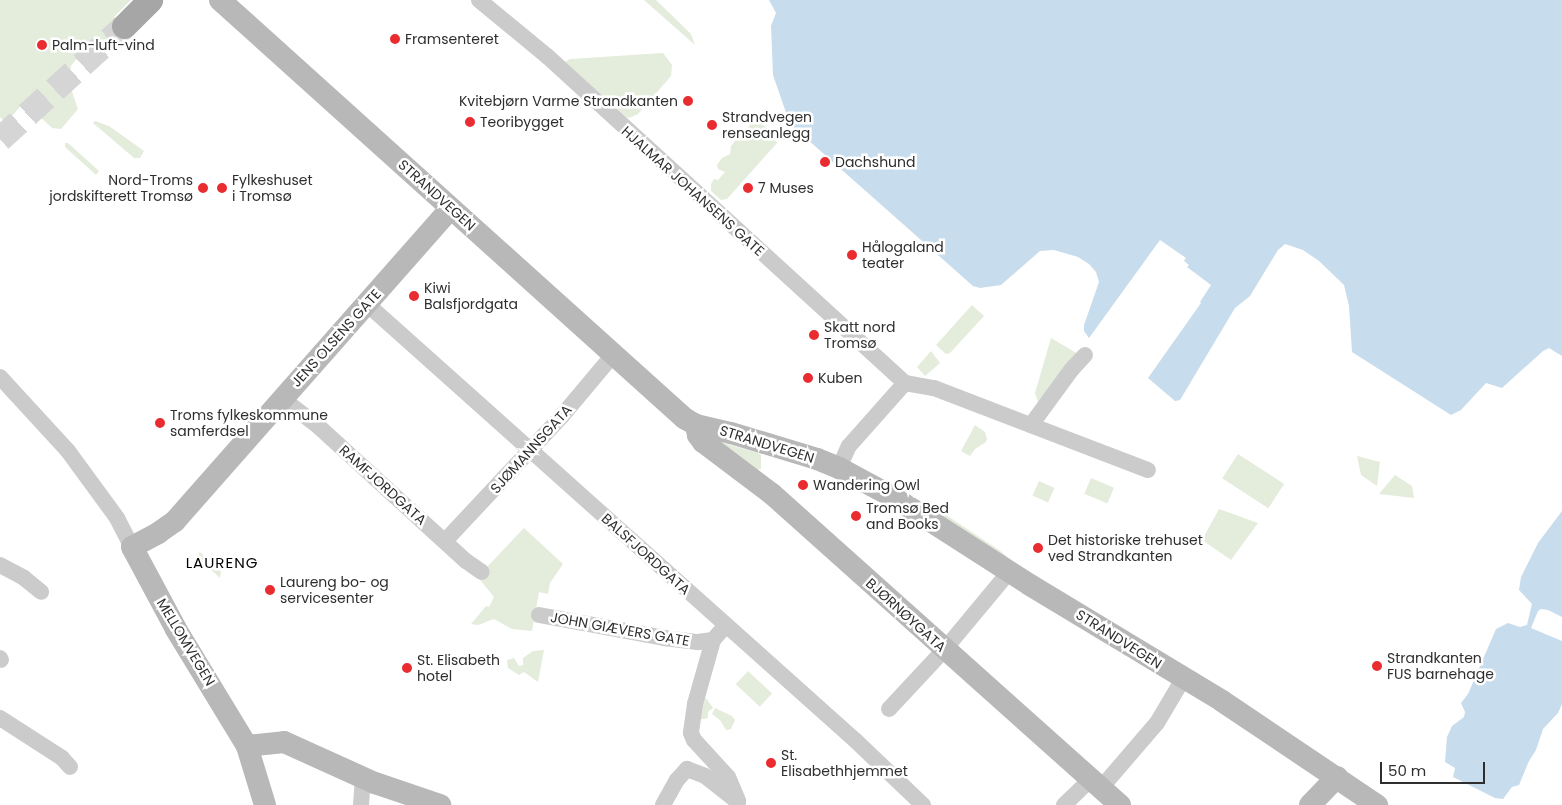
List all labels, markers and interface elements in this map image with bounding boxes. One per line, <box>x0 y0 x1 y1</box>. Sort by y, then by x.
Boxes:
place label: Framsenteret <box>405 31 499 47</box>
marker: Framsenteret <box>389 33 401 45</box>
place label: Palm-luft-vind <box>52 37 155 53</box>
marker: Palm-luft-vind <box>36 39 48 51</box>
place label: Kvitebjørn Varme Strandkanten <box>459 93 678 109</box>
marker: Kvitebjørn Varme Strandkanten <box>682 95 694 107</box>
place label: Strandvegen renseanlegg <box>722 109 812 142</box>
place label: Teoribygget <box>480 114 564 130</box>
marker: Teoribygget <box>464 116 476 128</box>
marker: Strandvegen renseanlegg <box>706 119 718 131</box>
street label: HJALMAR JOHANSENS GATE <box>618 123 768 259</box>
place label: Dachshund <box>835 154 915 170</box>
street label: STRANDVEGEN <box>395 156 479 234</box>
marker: Dachshund <box>819 156 831 168</box>
place label: Nord-Troms jordskifterett Tromsø <box>49 172 193 204</box>
place label: Fylkeshuset i Tromsø <box>232 172 313 204</box>
place label: 7 Muses <box>758 180 814 196</box>
marker: Nord-Troms jordskifterett Tromsø <box>197 182 209 194</box>
marker: Fylkeshuset i Tromsø <box>216 182 228 194</box>
marker: 7 Muses <box>742 182 754 194</box>
place label: Hålogaland teater <box>862 239 944 272</box>
marker: Hålogaland teater <box>846 249 858 261</box>
place label: Kiwi Balsfjordgata <box>424 280 518 312</box>
street label: JENS OLSENS GATE <box>288 286 384 390</box>
marker: Kiwi Balsfjordgata <box>408 290 420 302</box>
place label: Skatt nord Tromsø <box>824 319 895 352</box>
marker: Skatt nord Tromsø <box>808 329 820 341</box>
place label: Kuben <box>818 370 862 386</box>
marker: Kuben <box>802 372 814 384</box>
street label: SJØMANNSGATA <box>487 401 575 497</box>
place label: Troms fylkeskommune samferdsel <box>170 407 328 440</box>
marker: Troms fylkeskommune samferdsel <box>154 417 166 429</box>
street label: STRANDVEGEN <box>718 422 816 466</box>
street label: RAMFJORDGATA <box>336 442 430 528</box>
place label: Wandering Owl <box>813 477 920 493</box>
marker: Wandering Owl <box>797 479 809 491</box>
place label: Tromsø Bed and Books <box>866 500 949 532</box>
street label: BALSFJORDGATA <box>598 510 694 598</box>
marker: Tromsø Bed and Books <box>850 510 862 522</box>
place label: Det historiske trehuset ved Strandkanten <box>1048 532 1203 564</box>
marker: Det historiske trehuset ved Strandkanten <box>1032 542 1044 554</box>
district label: LAURENG <box>185 554 259 572</box>
place label: Laureng bo- og servicesenter <box>280 574 389 606</box>
street label: BJØRNØYGATA <box>863 575 949 655</box>
marker: Laureng bo- og servicesenter <box>264 584 276 596</box>
street label: MELLOMVEGEN <box>153 595 219 689</box>
street label: STRANDVEGEN <box>1073 606 1165 672</box>
street label: JOHN GIÆVERS GATE <box>549 609 691 649</box>
place label: Strandkanten FUS barnehage <box>1387 650 1494 682</box>
place label: St. Elisabeth hotel <box>417 652 500 684</box>
marker: Strandkanten FUS barnehage <box>1371 660 1383 672</box>
marker: St. Elisabeth hotel <box>401 662 413 674</box>
place label: St. Elisabethhjemmet <box>781 747 908 780</box>
scale bar <box>1382 752 1487 784</box>
marker: St. Elisabethhjemmet <box>765 757 777 769</box>
text: 50 m <box>1388 760 1426 781</box>

